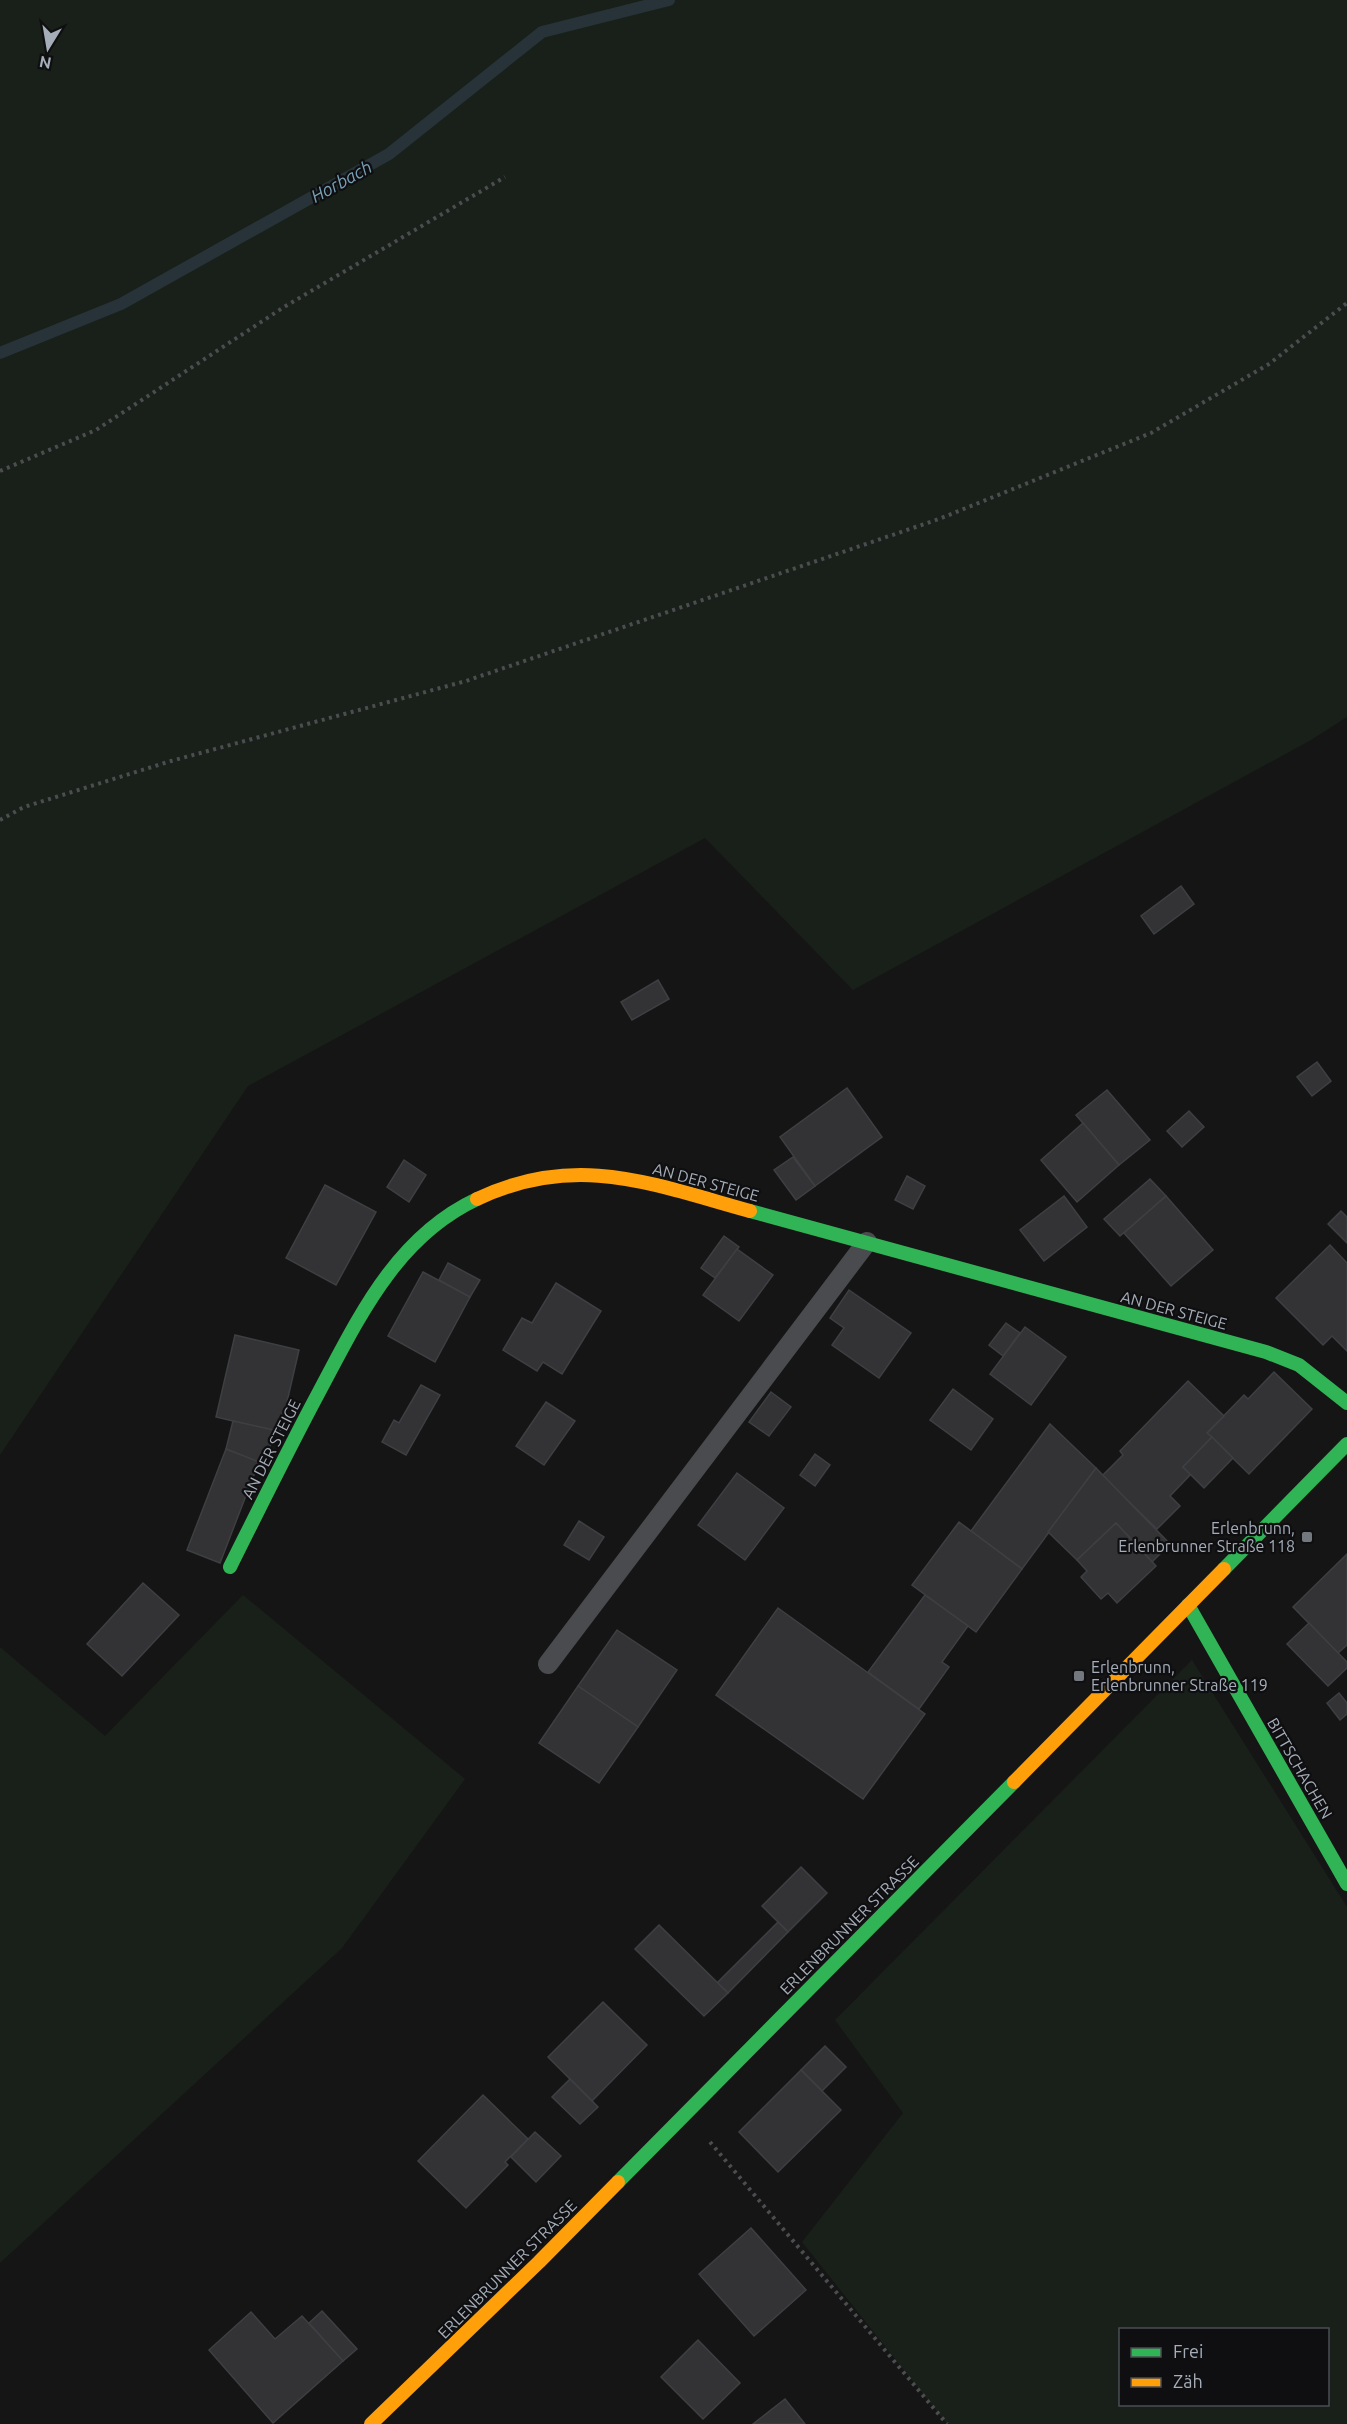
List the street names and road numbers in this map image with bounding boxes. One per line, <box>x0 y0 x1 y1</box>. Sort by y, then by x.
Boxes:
street label: AN DER STEIGE <box>651 1159 761 1205</box>
street label: AN DER STEIGE <box>1119 1287 1229 1333</box>
street label: AN DER STEIGE <box>238 1396 304 1502</box>
street label: BITTSCHACHEN <box>1264 1714 1336 1822</box>
street label: ERLENBRUNNER STRASSE <box>776 1852 922 1998</box>
street label: ERLENBRUNNER STRASSE <box>434 2196 580 2342</box>

